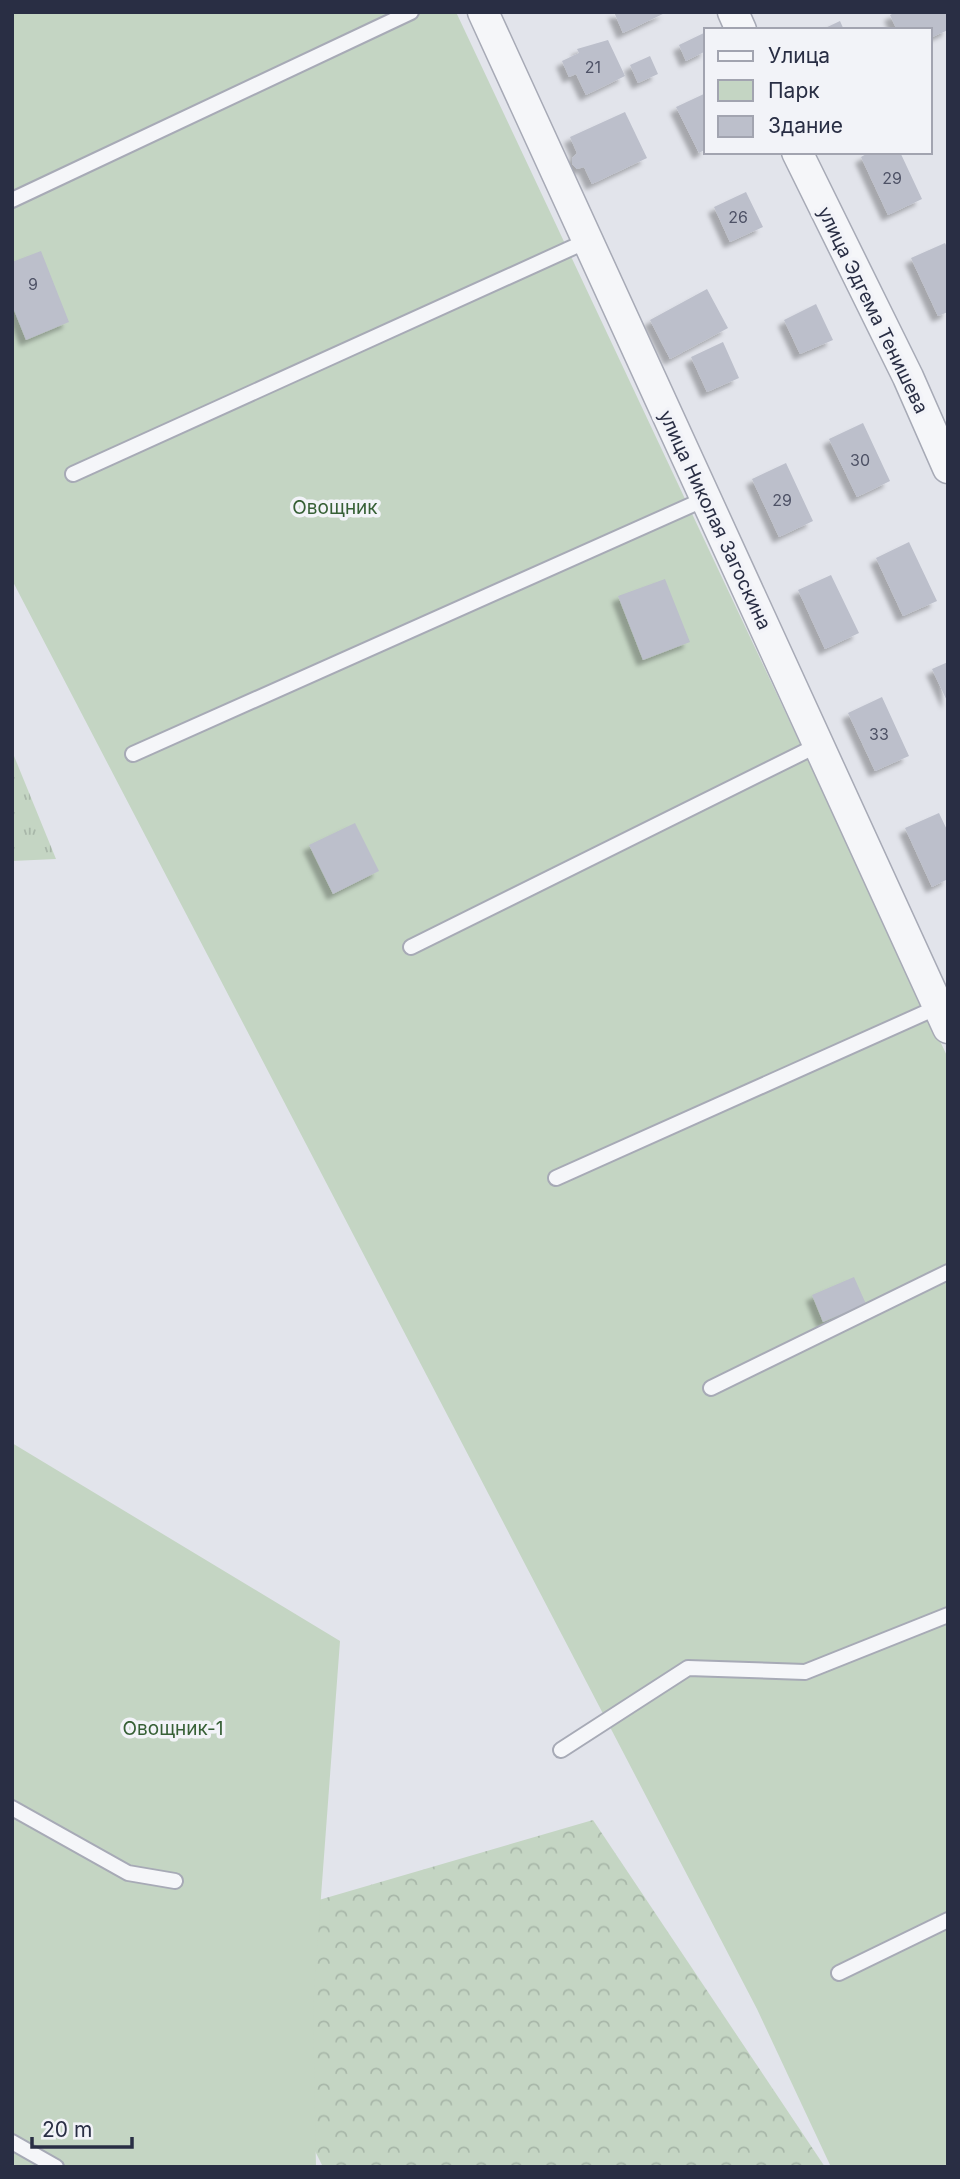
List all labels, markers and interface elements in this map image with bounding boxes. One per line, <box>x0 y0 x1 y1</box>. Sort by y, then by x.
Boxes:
legend <box>704 28 932 154</box>
text: Улица <box>768 43 830 68</box>
house number: 21 <box>585 57 601 77</box>
text: Парк <box>768 78 820 103</box>
text: Здание <box>768 113 843 138</box>
house number: 29 <box>882 168 902 188</box>
street label: улица Эдгема Тенишева <box>813 203 933 417</box>
house number: 26 <box>728 207 748 227</box>
house number: 9 <box>28 274 38 294</box>
street label: улица Николая Загоскина <box>654 407 776 633</box>
house number: 30 <box>850 450 870 470</box>
house number: 29 <box>772 490 792 510</box>
park label: Овощник <box>292 496 378 519</box>
house number: 33 <box>869 724 889 744</box>
park label: Овощник-1 <box>123 1717 223 1740</box>
scale bar <box>32 2106 131 2150</box>
text: 20 m <box>42 2117 92 2142</box>

